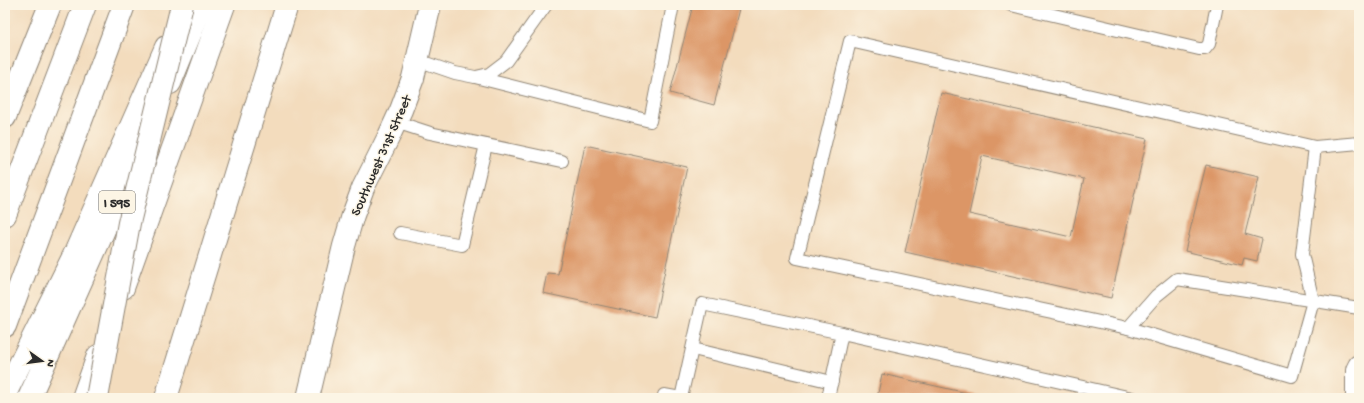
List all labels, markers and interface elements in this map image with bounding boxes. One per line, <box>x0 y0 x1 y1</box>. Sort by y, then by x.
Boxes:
street label: Southwest 31st Street <box>348 92 417 219</box>
road number: I 595 <box>99 191 135 213</box>
north arrow <box>22 341 62 381</box>
text: N <box>43 358 56 368</box>

